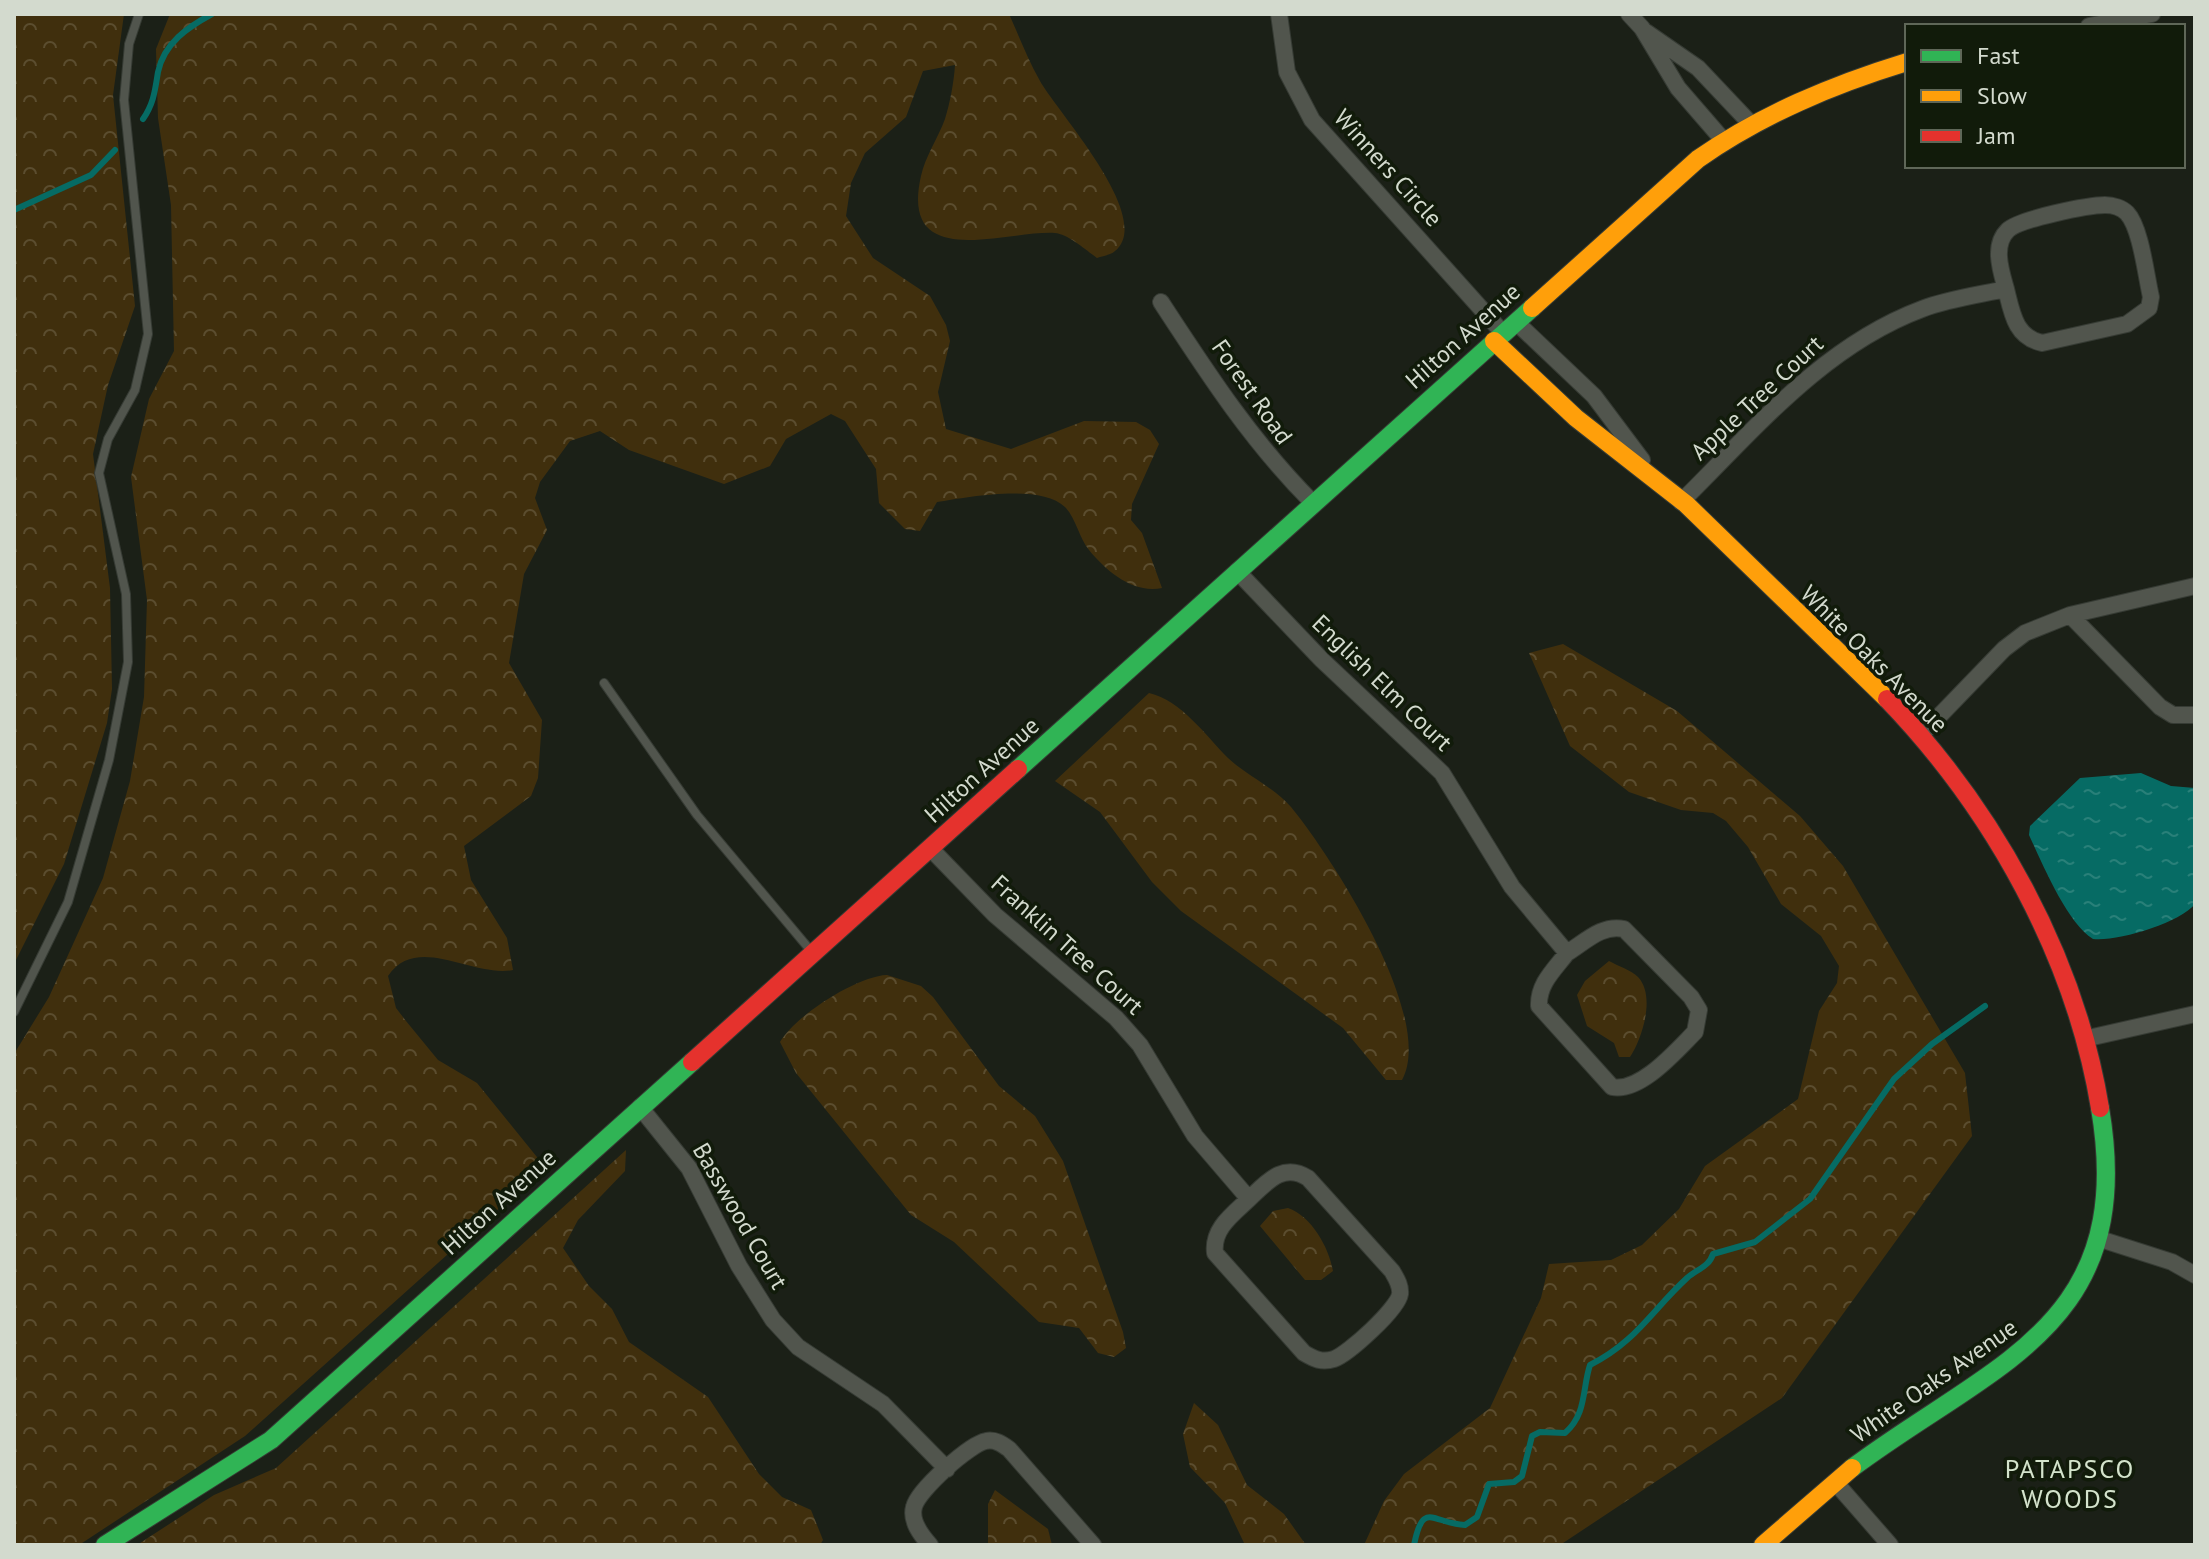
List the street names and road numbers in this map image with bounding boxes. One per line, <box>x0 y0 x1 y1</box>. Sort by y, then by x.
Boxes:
street label: Winners Circle <box>1327 102 1449 233</box>
street label: Hilton Avenue <box>1399 276 1527 395</box>
street label: Apple Tree Court <box>1684 328 1829 467</box>
street label: Forest Road <box>1205 333 1300 450</box>
street label: White Oaks Avenue <box>1794 578 1955 739</box>
street label: English Elm Court <box>1306 608 1459 757</box>
street label: Hilton Avenue <box>918 710 1046 829</box>
street label: Franklin Tree Court <box>985 868 1150 1021</box>
street label: Basswood Court <box>686 1137 795 1295</box>
street label: Hilton Avenue <box>435 1142 563 1261</box>
street label: White Oaks Avenue <box>1844 1312 2023 1450</box>

